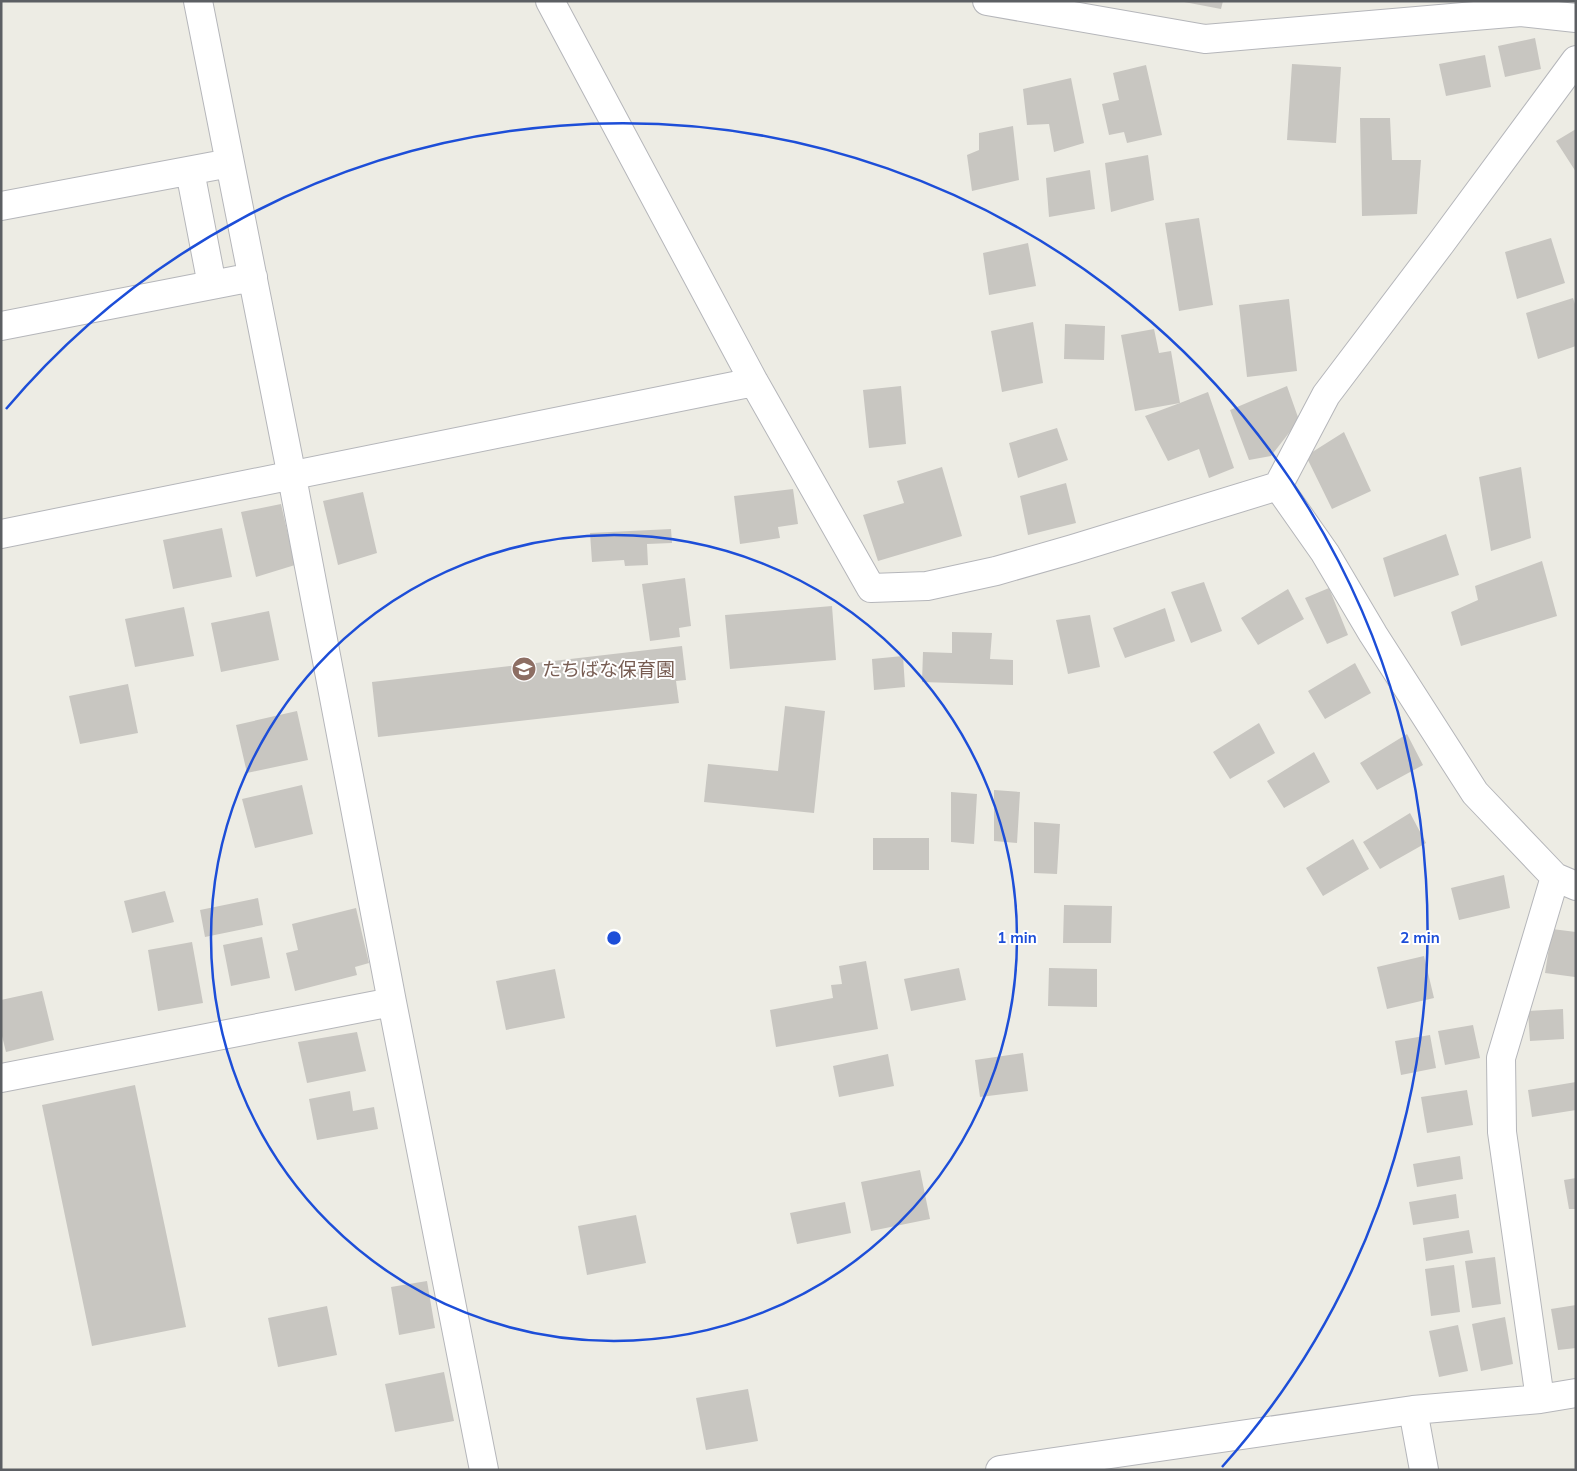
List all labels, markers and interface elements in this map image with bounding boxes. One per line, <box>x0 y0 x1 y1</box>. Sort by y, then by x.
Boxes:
school or university icon: たちばな保育園 <box>511 656 537 682</box>
place label: たちばな保育園 <box>542 657 675 681</box>
text: 1 min <box>997 928 1037 947</box>
text: 2 min <box>1400 928 1440 947</box>
centre of rings <box>605 929 623 947</box>

